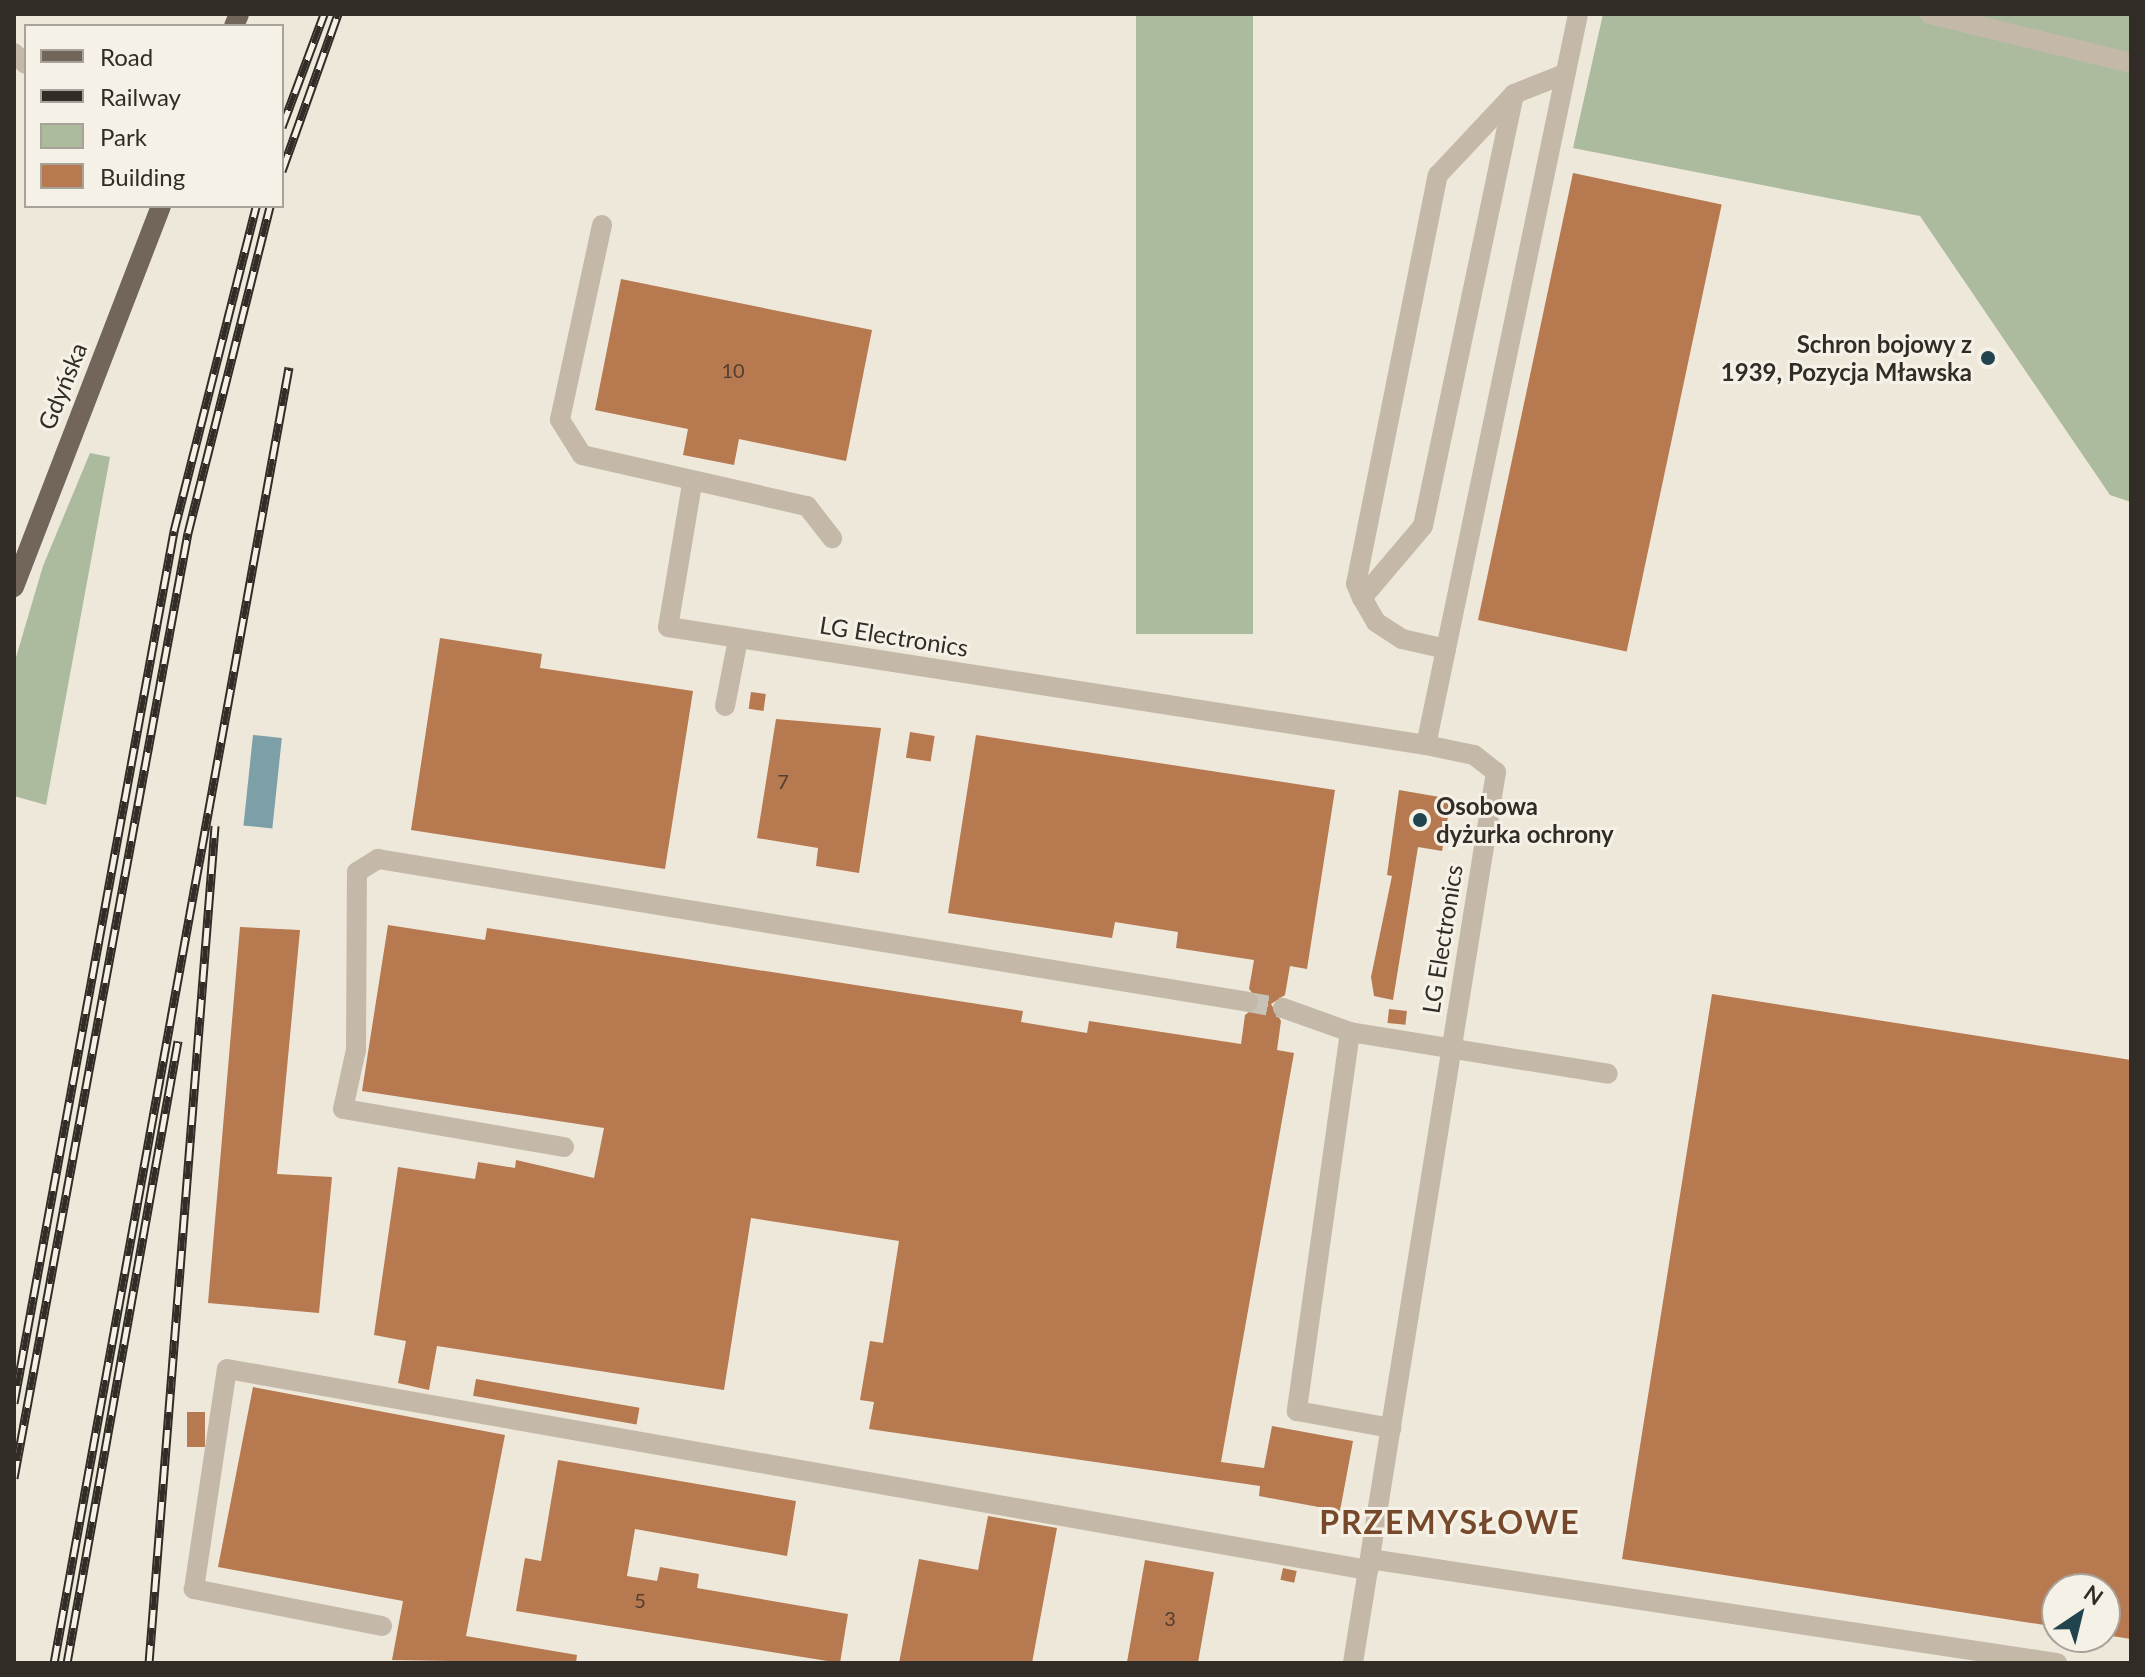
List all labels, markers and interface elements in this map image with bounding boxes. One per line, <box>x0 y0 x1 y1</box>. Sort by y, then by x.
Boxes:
legend <box>24 24 284 208</box>
text: Road <box>100 42 153 71</box>
text: Railway <box>100 82 181 111</box>
text: Park <box>100 122 147 151</box>
text: Building <box>100 162 185 191</box>
place label: Schron bojowy z 1939, Pozycja Mławska <box>1721 330 1972 386</box>
street label: Gdyńska <box>32 338 92 434</box>
marker: Schron bojowy z 1939, Pozycja Mławska <box>1979 349 1997 367</box>
house number: 10 <box>721 358 745 382</box>
street label: LG Electronics <box>818 610 970 662</box>
house number: 7 <box>777 769 789 793</box>
place label: Osobowa dyżurka ochrony <box>1436 792 1614 848</box>
marker: Osobowa dyżurka ochrony <box>1411 811 1429 829</box>
street label: LG Electronics <box>1416 863 1468 1015</box>
district label: PRZEMYSŁOWE <box>1319 1503 1581 1541</box>
north arrow <box>2041 1573 2121 1653</box>
text: N <box>2079 1579 2109 1610</box>
house number: 5 <box>634 1588 646 1612</box>
house number: 3 <box>1164 1606 1176 1630</box>

